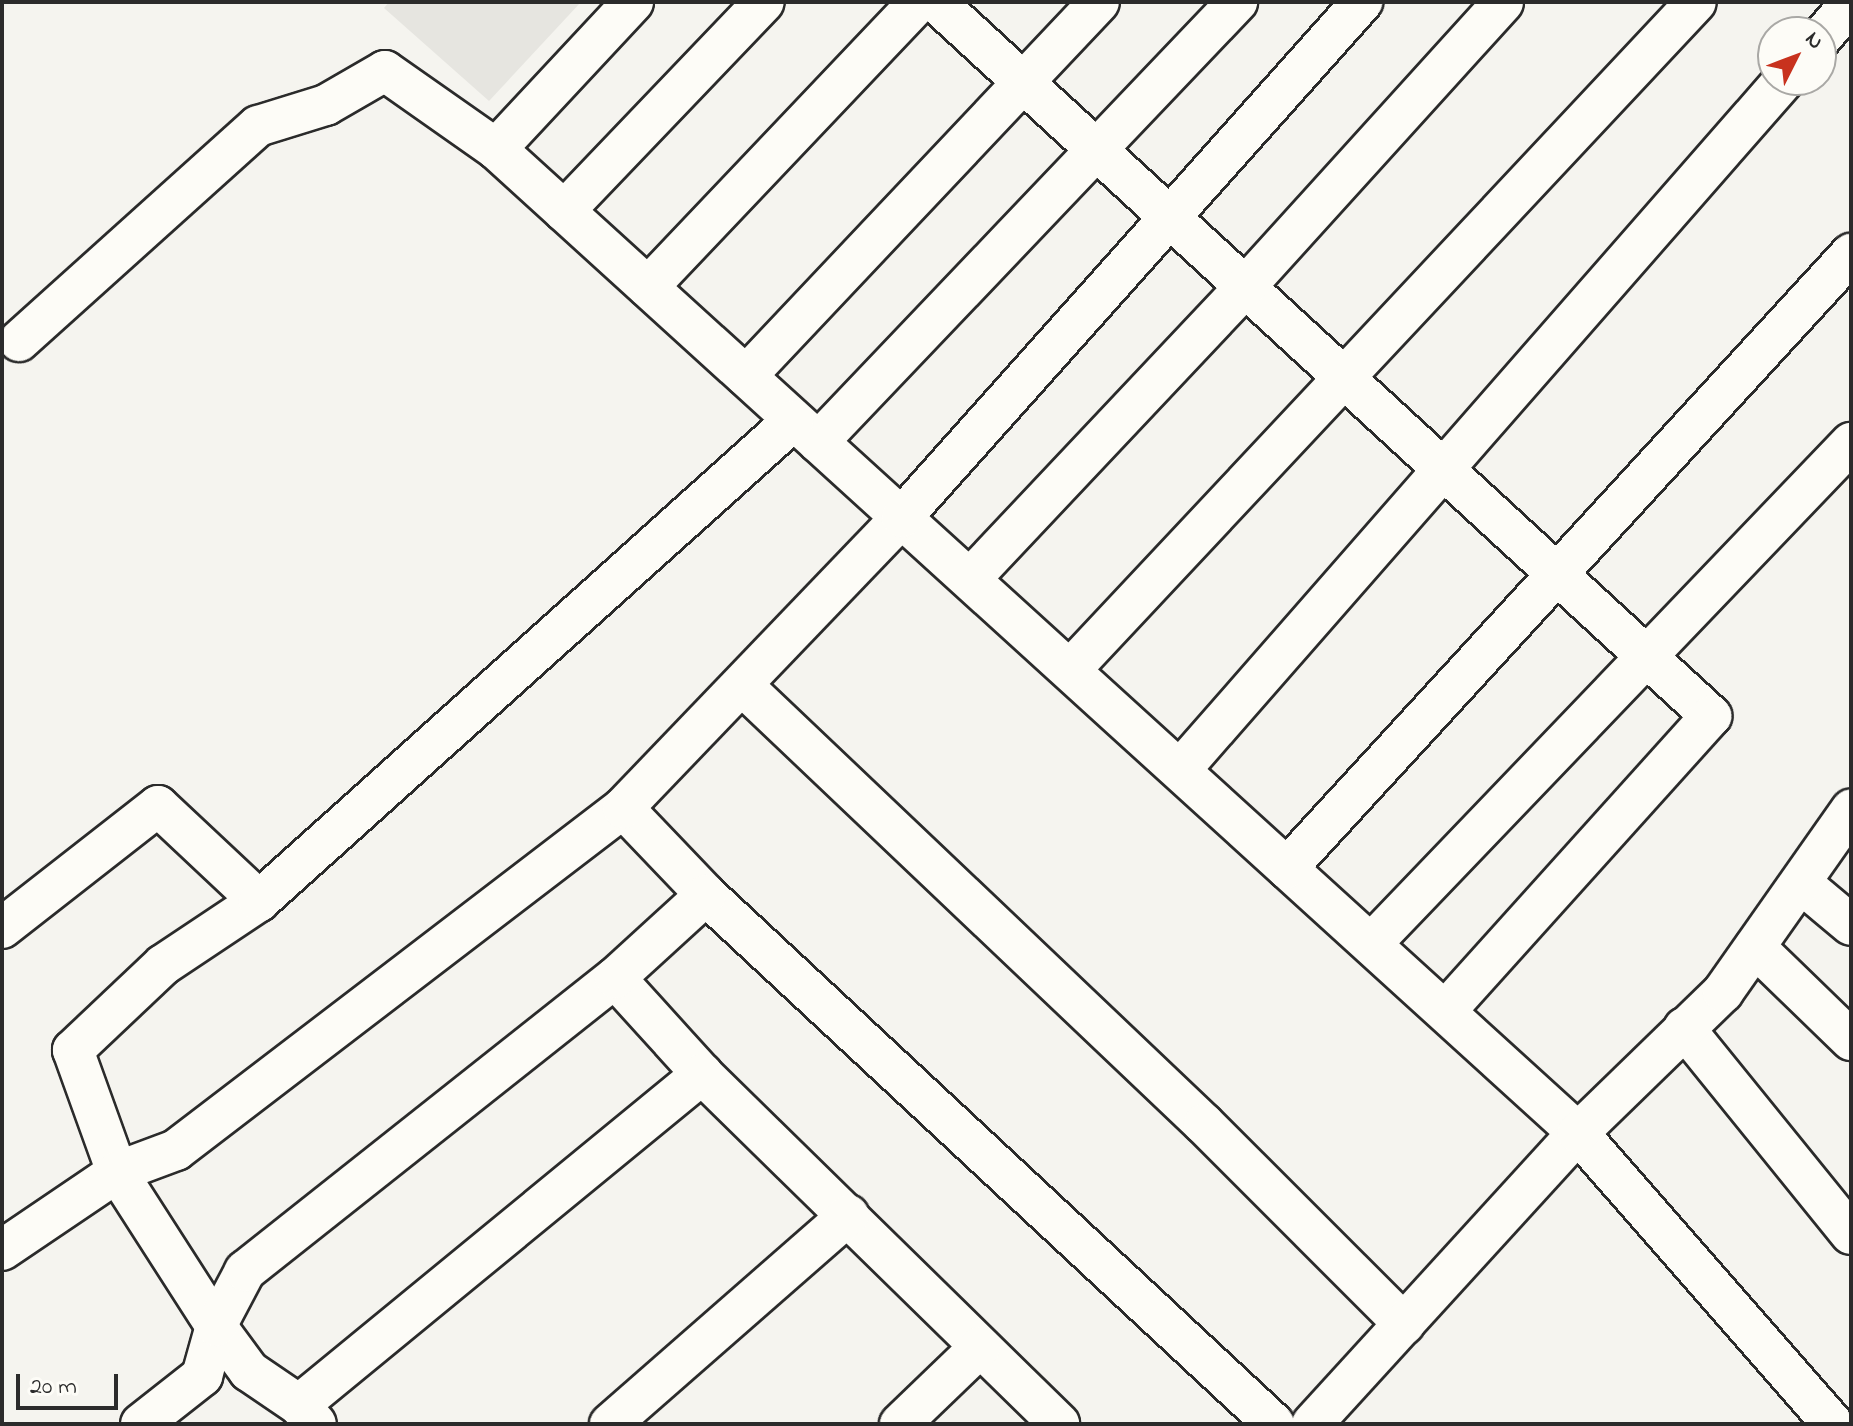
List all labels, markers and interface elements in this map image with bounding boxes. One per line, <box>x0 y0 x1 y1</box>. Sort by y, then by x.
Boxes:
north arrow <box>1757 16 1837 96</box>
text: N <box>1796 25 1830 58</box>
scale bar <box>20 1358 122 1408</box>
text: 20 m <box>30 1370 77 1405</box>

